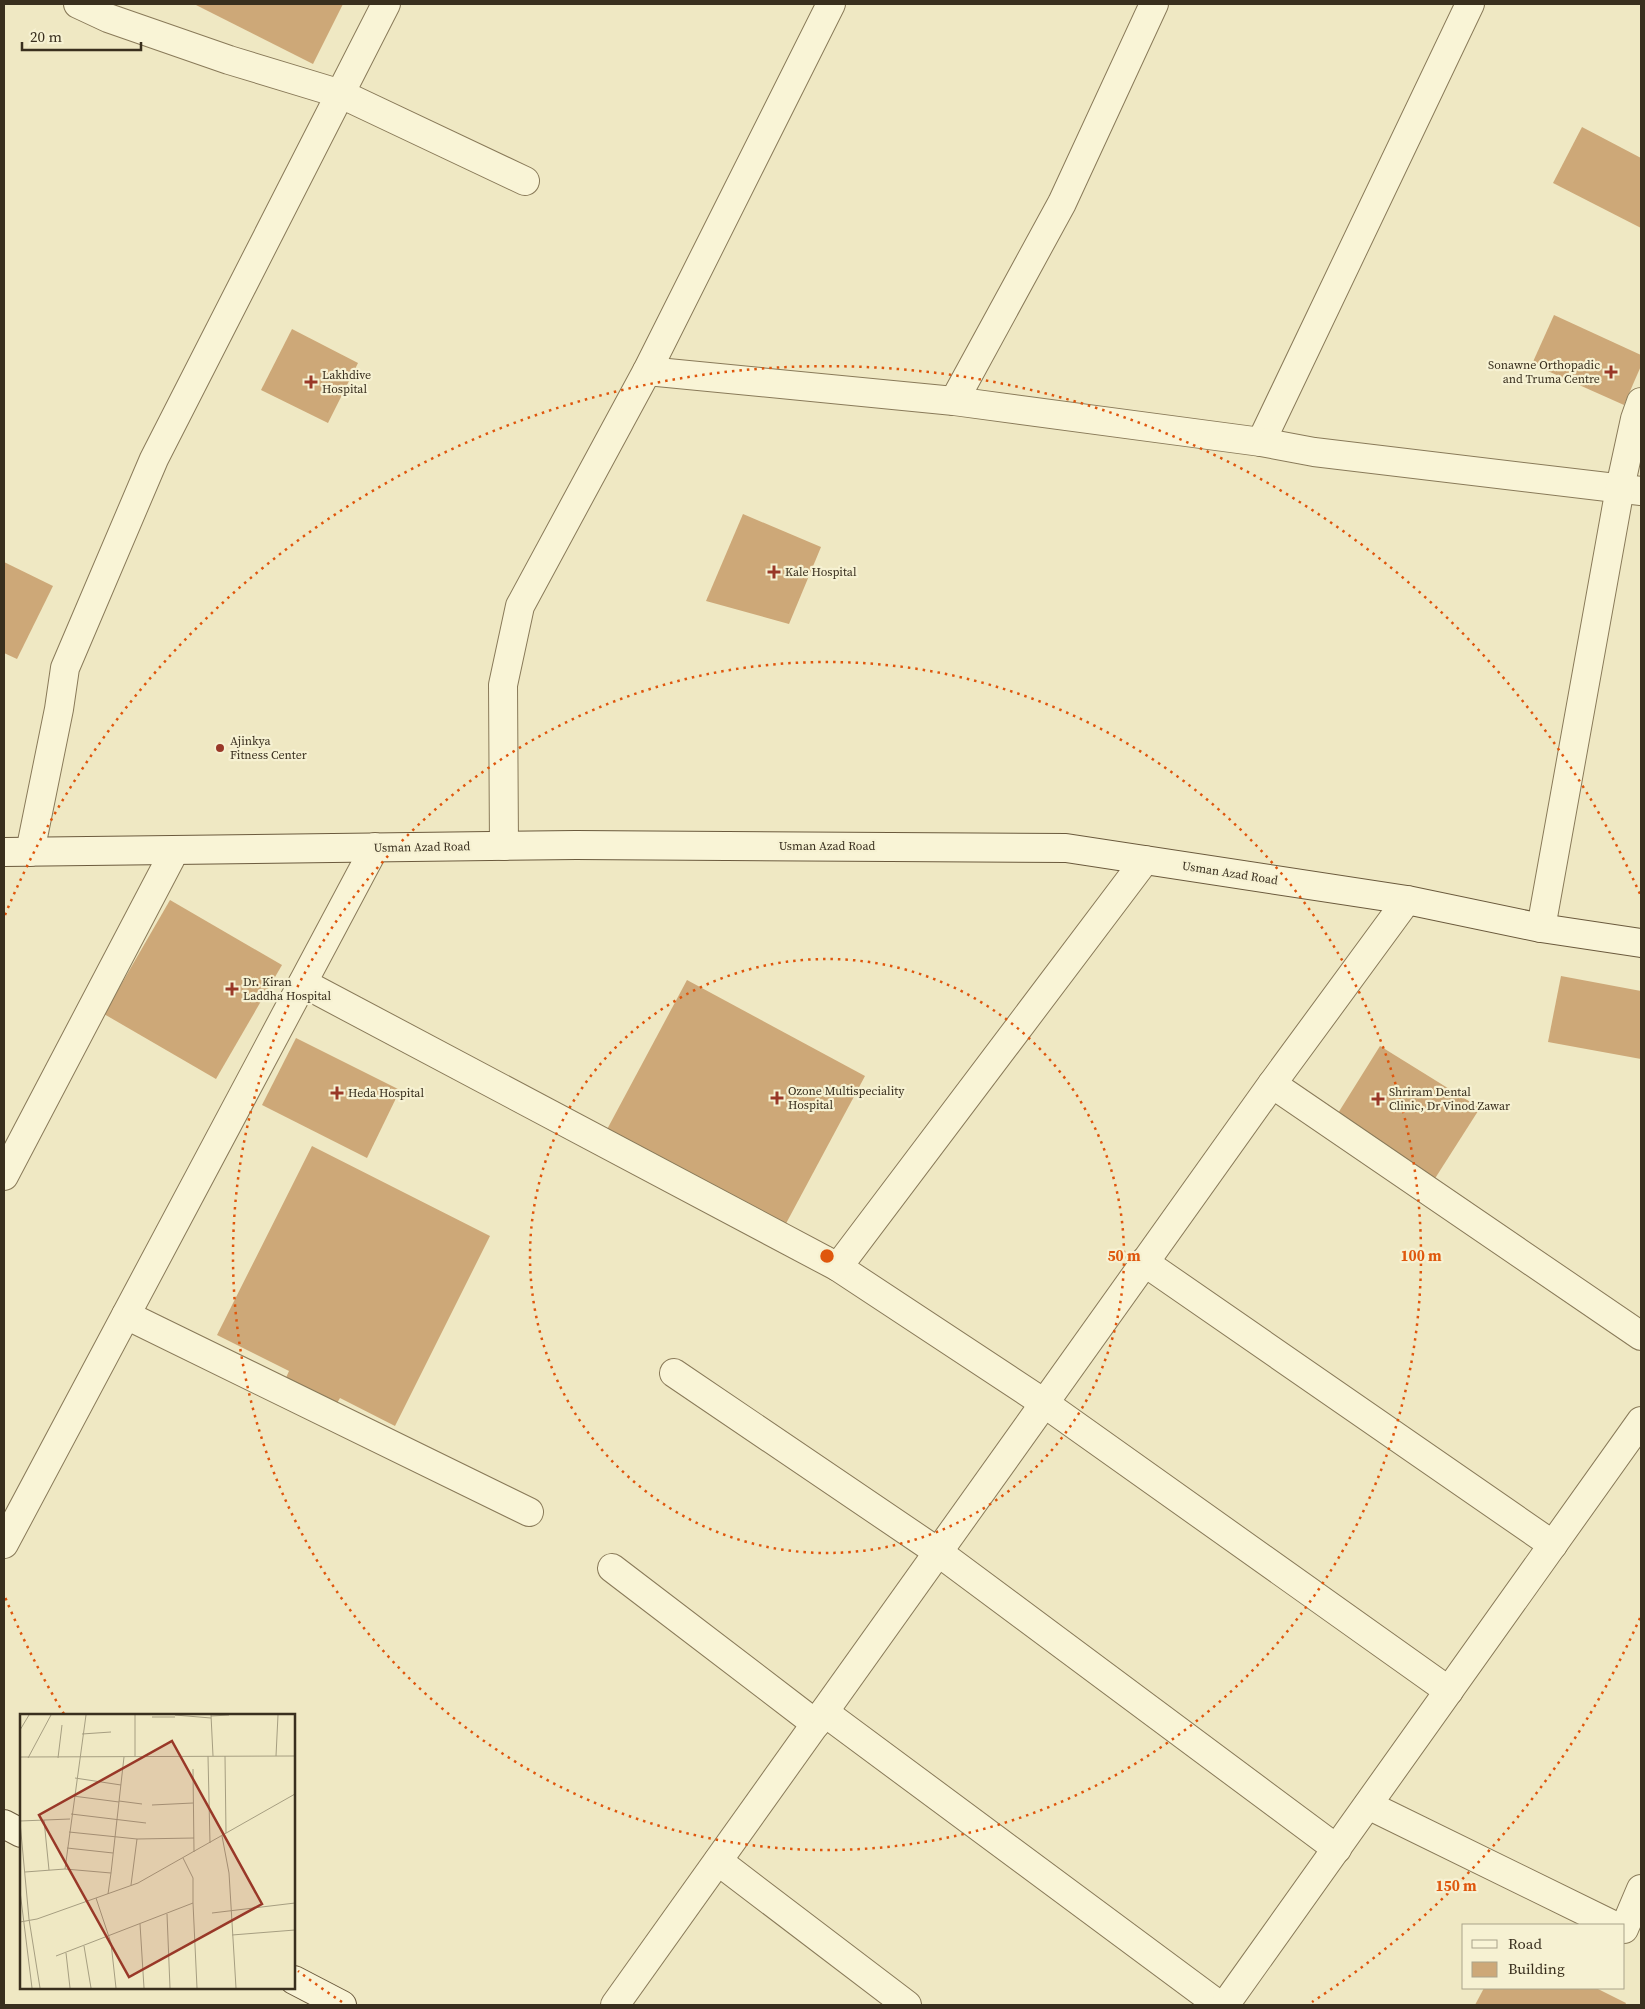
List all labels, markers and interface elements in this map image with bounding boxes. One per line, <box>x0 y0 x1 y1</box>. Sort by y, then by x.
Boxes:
scale bar <box>22 20 141 52</box>
text: 20 m <box>30 26 62 47</box>
place label: Sonawne Orthopadic and Truma Centre <box>1488 357 1600 387</box>
marker: Sonawne Orthopadic and Truma Centre <box>1604 365 1618 379</box>
place label: Lakhdive Hospital <box>322 367 371 397</box>
marker: Lakhdive Hospital <box>304 375 318 389</box>
place label: Kale Hospital <box>785 564 857 580</box>
marker: Kale Hospital <box>767 565 781 579</box>
place label: Ajinkya Fitness Center <box>230 733 307 763</box>
marker: Ajinkya Fitness Center <box>214 742 226 754</box>
street label: Usman Azad Road <box>374 838 471 856</box>
street label: Usman Azad Road <box>779 838 876 854</box>
street label: Usman Azad Road <box>1181 858 1279 888</box>
place label: Dr. Kiran Laddha Hospital <box>243 974 331 1004</box>
marker: Dr. Kiran Laddha Hospital <box>225 982 239 996</box>
place label: Ozone Multispeciality Hospital <box>788 1083 905 1113</box>
place label: Shriram Dental Clinic, Dr Vinod Zawar <box>1389 1084 1510 1114</box>
place label: Heda Hospital <box>348 1085 424 1101</box>
marker: Heda Hospital <box>330 1086 344 1100</box>
marker: Ozone Multispeciality Hospital <box>770 1091 784 1105</box>
marker: Shriram Dental Clinic, Dr Vinod Zawar <box>1371 1092 1385 1106</box>
text: 50 m <box>1107 1245 1141 1266</box>
text: 100 m <box>1400 1245 1442 1266</box>
centre of rings <box>818 1247 836 1265</box>
inset map <box>20 1714 295 1989</box>
text: 150 m <box>1435 1875 1477 1896</box>
legend <box>1462 1924 1625 1989</box>
text: Road <box>1508 1933 1542 1954</box>
text: Building <box>1508 1958 1565 1979</box>

